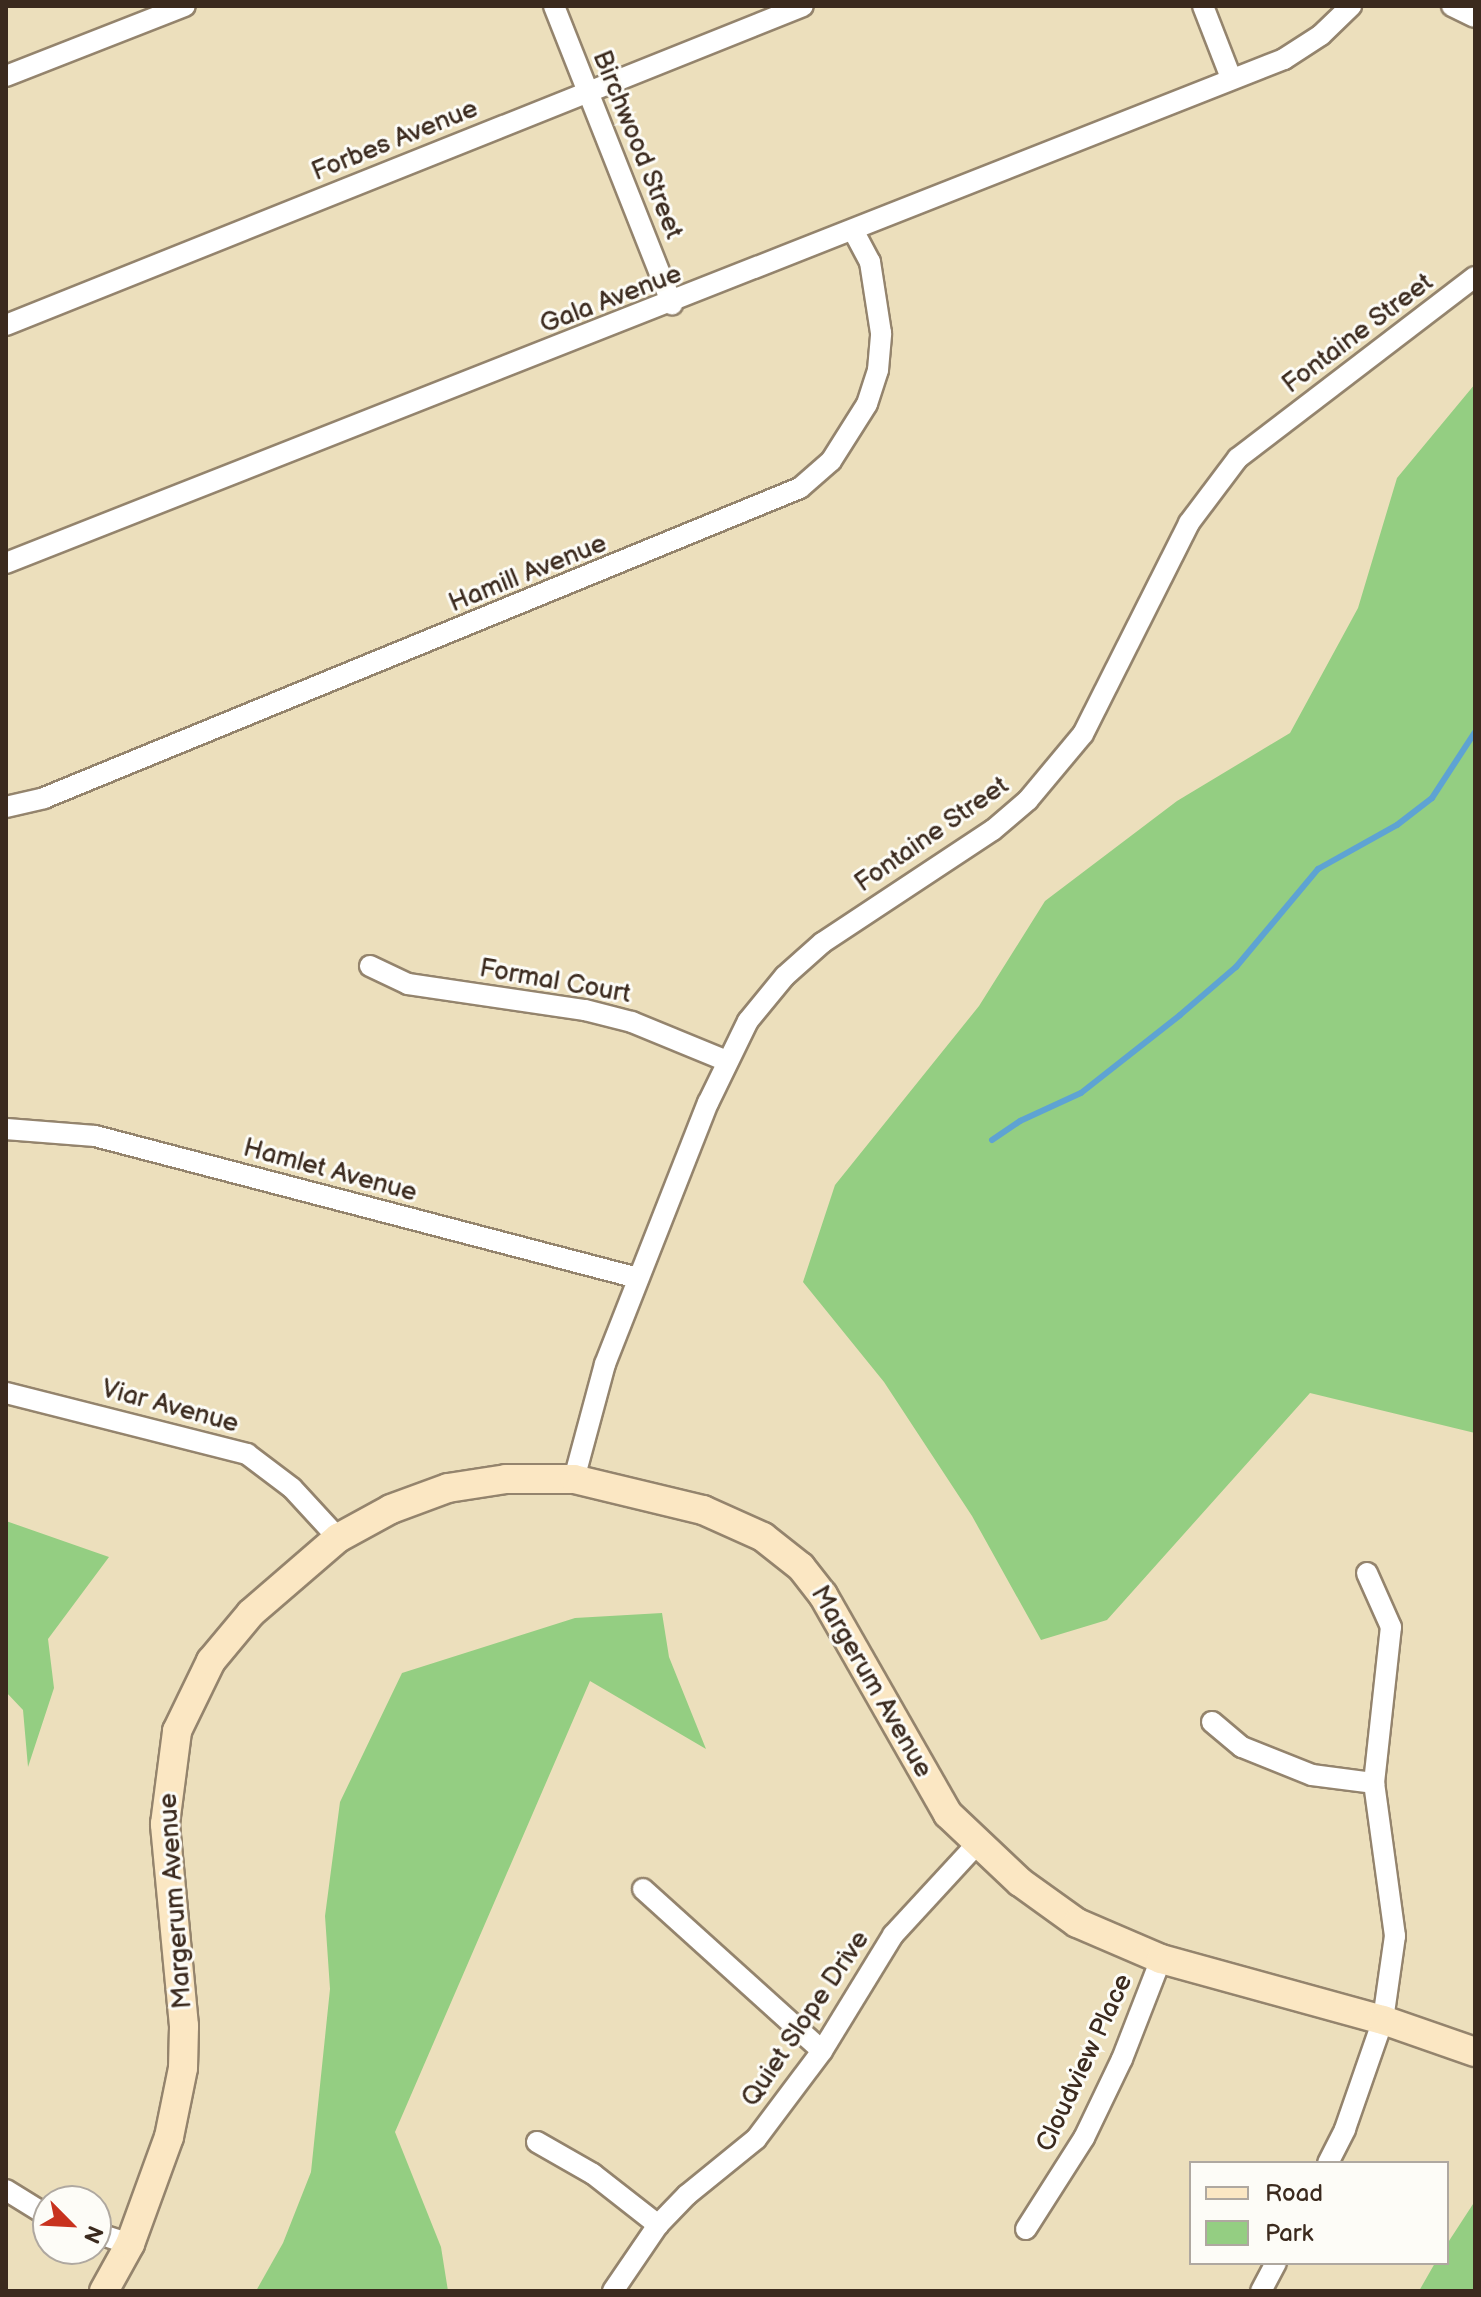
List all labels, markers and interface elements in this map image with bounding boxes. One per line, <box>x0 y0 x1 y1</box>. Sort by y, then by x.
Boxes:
street label: Birchwood Street <box>585 46 689 244</box>
street label: Forbes Avenue <box>308 94 482 188</box>
street label: Gala Avenue <box>536 259 686 341</box>
street label: Fontaine Street <box>1276 267 1440 401</box>
street label: Hamill Avenue <box>445 528 611 620</box>
street label: Fontaine Street <box>849 770 1015 900</box>
street label: Formal Court <box>477 953 633 1011</box>
street label: Hamlet Avenue <box>240 1133 420 1209</box>
street label: Viar Avenue <box>98 1374 242 1440</box>
street label: Margerum Avenue <box>803 1581 939 1783</box>
street label: Margerum Avenue <box>153 1792 199 2010</box>
street label: Quiet Slope Drive <box>735 1925 877 2113</box>
street label: Cloudview Place <box>1030 1969 1140 2157</box>
legend <box>1189 2161 1449 2265</box>
text: Road <box>1265 2179 1323 2208</box>
north arrow <box>32 2185 112 2265</box>
text: Park <box>1265 2219 1313 2248</box>
text: N <box>77 2221 108 2247</box>

